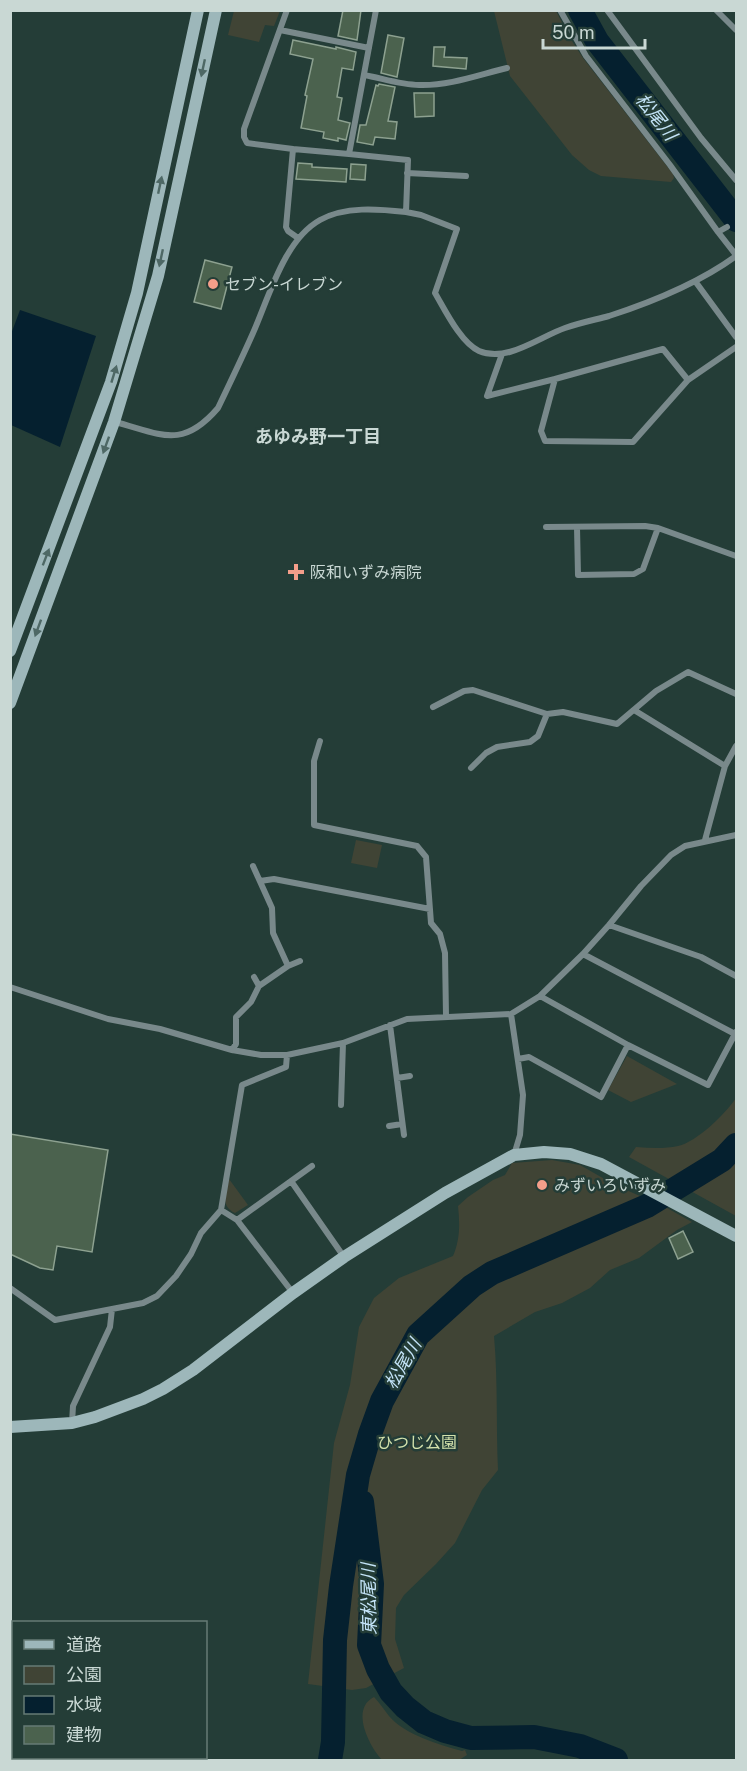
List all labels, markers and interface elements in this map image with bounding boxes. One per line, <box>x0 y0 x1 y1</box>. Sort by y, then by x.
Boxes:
scale bar <box>543 12 645 50</box>
text: 50 m <box>552 22 595 43</box>
one-way arrow <box>198 58 208 77</box>
water label: 松尾川 <box>631 89 683 146</box>
one-way arrow <box>156 176 166 194</box>
one-way arrow <box>156 249 166 267</box>
place label: セブン-イレブン <box>225 275 343 294</box>
marker: セブン-イレブン <box>206 277 220 291</box>
one-way arrow <box>109 365 119 383</box>
district label: あゆみ野一丁目 <box>255 426 381 447</box>
one-way arrow <box>100 436 110 454</box>
one-way arrow <box>41 548 51 566</box>
marker: 阪和いずみ病院 <box>287 563 305 581</box>
place label: 阪和いずみ病院 <box>310 563 422 582</box>
one-way arrow <box>33 619 43 637</box>
place label: みずいろいずみ <box>554 1176 666 1195</box>
marker: みずいろいずみ <box>535 1178 549 1192</box>
water label: 松尾川 <box>380 1333 426 1392</box>
park label: ひつじ公園 <box>377 1433 457 1452</box>
water label: 東松尾川 <box>357 1561 380 1635</box>
legend <box>12 1621 207 1759</box>
text: 道路 <box>66 1634 102 1655</box>
text: 公園 <box>66 1664 102 1685</box>
text: 水域 <box>66 1694 102 1715</box>
text: 建物 <box>66 1724 102 1745</box>

